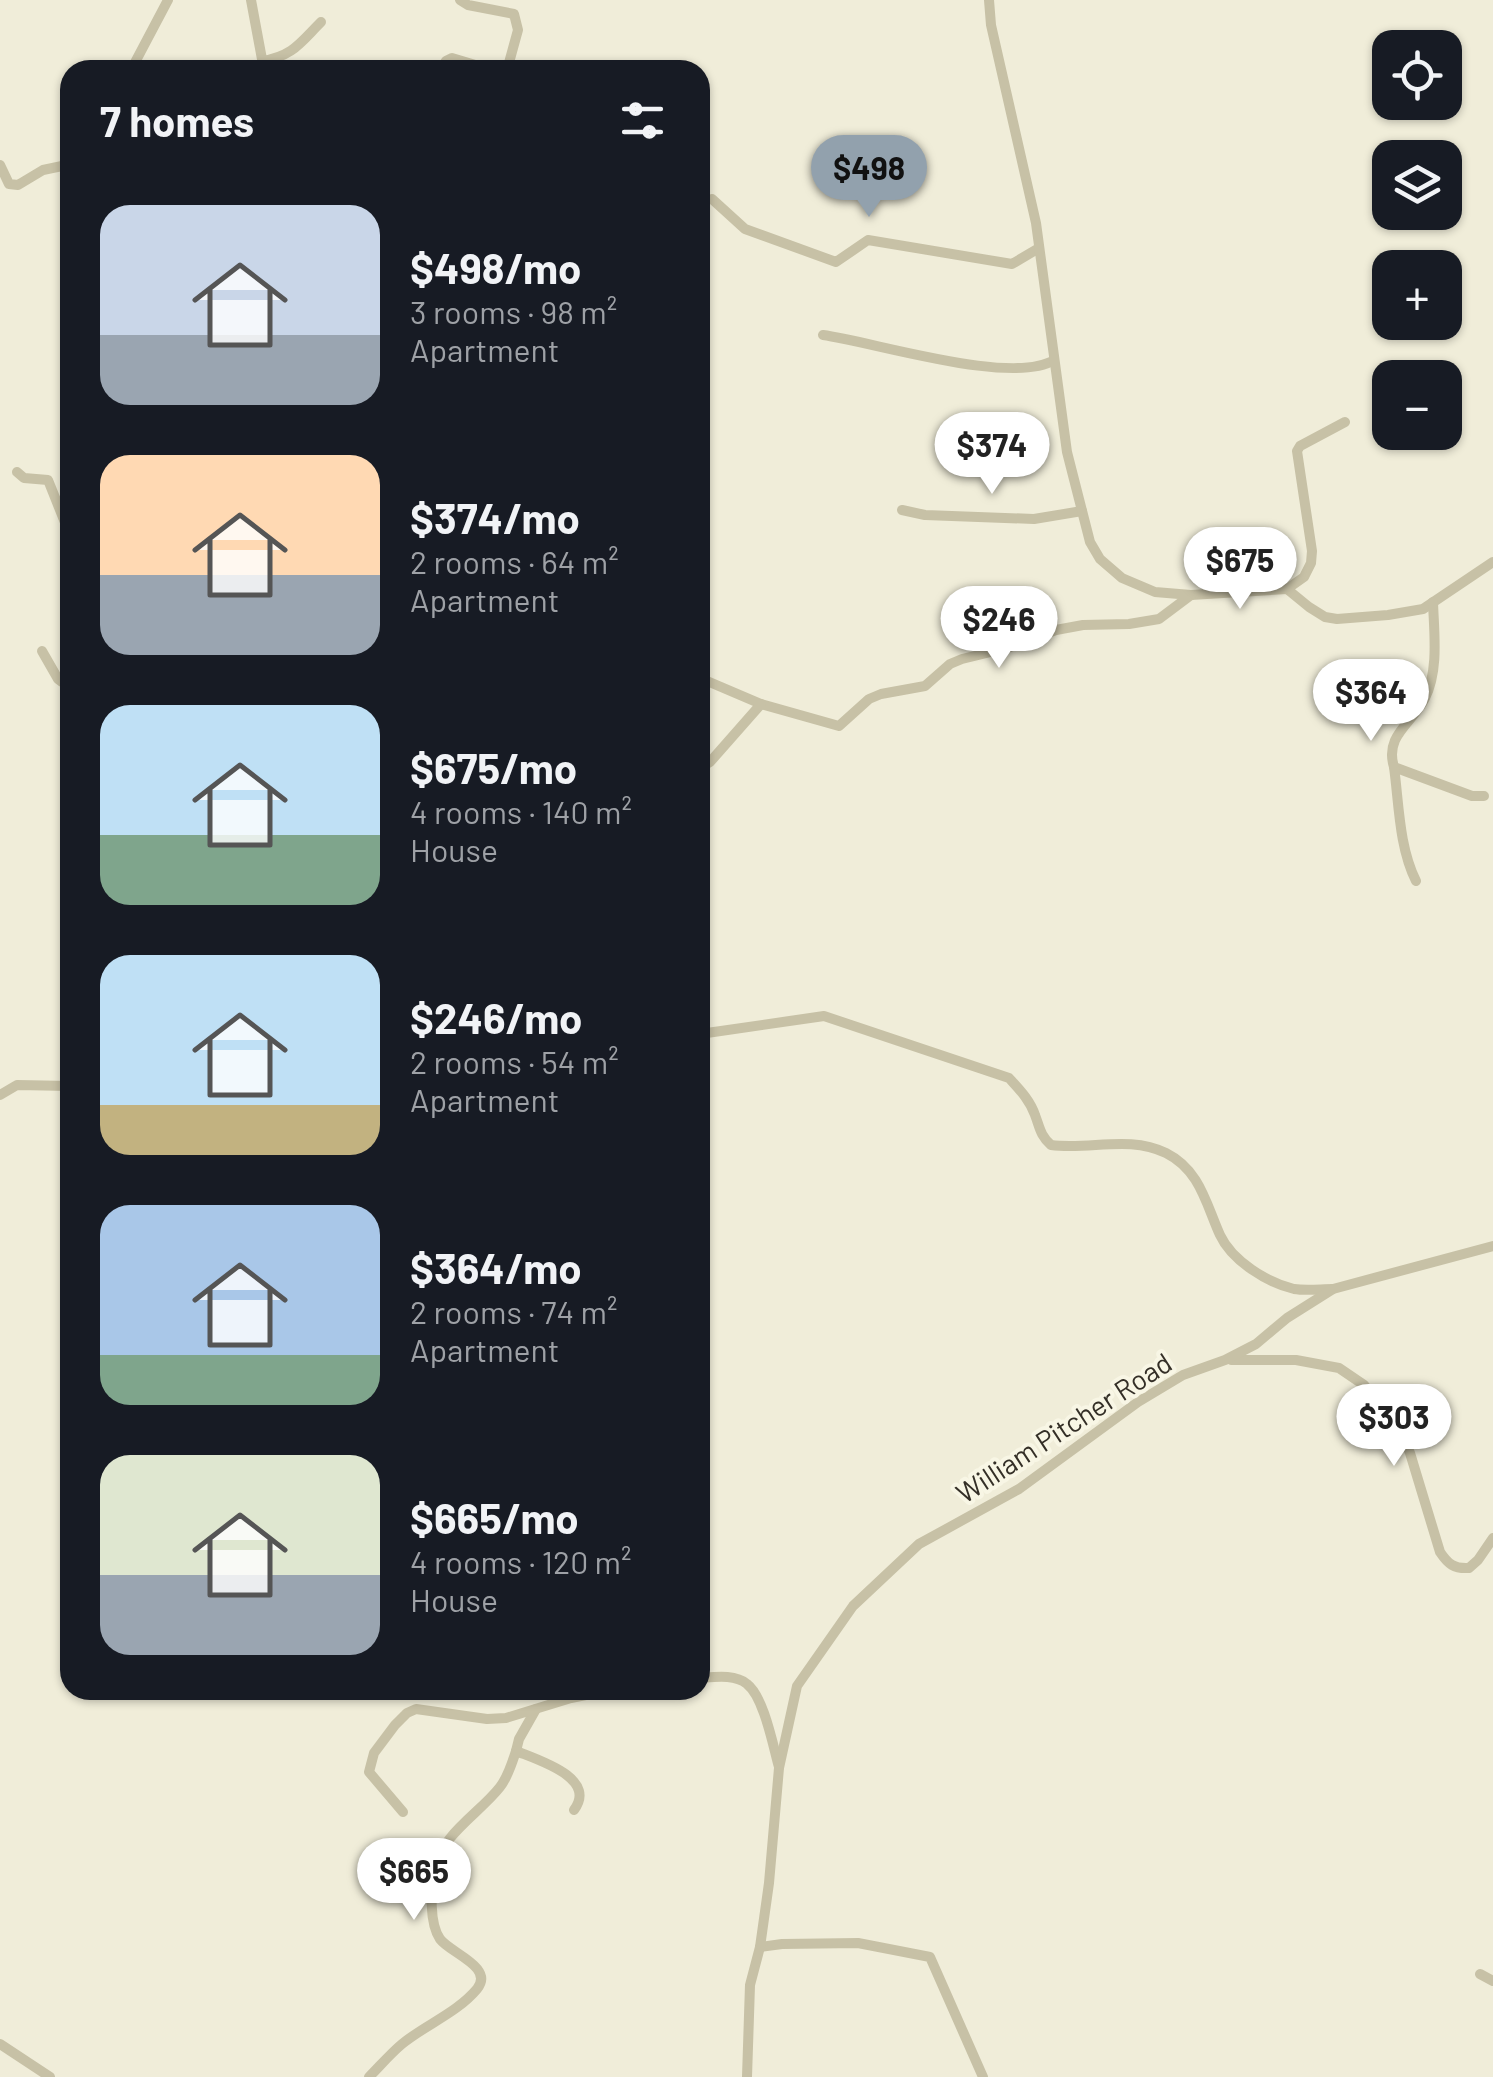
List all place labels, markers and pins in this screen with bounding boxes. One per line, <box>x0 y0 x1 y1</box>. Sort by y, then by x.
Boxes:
pin: $498 <box>810 135 928 220</box>
pin: $374 <box>933 412 1051 497</box>
pin: $675 <box>1181 527 1299 612</box>
pin: $246 <box>940 586 1058 671</box>
pin: $364 <box>1312 659 1430 744</box>
pin: $303 <box>1335 1384 1453 1469</box>
pin: $665 <box>355 1838 473 1923</box>

